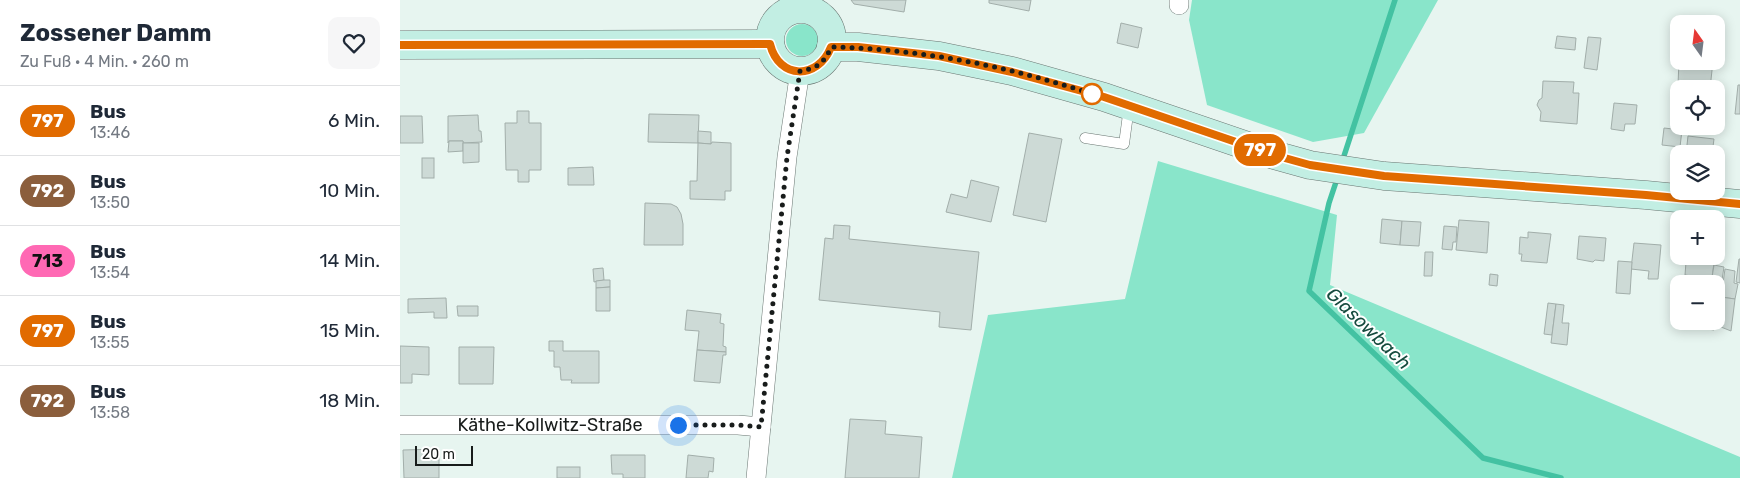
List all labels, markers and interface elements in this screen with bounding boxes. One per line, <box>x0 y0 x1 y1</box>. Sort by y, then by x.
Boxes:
north arrow <box>1670 15 1725 70</box>
map controls <box>1670 15 1725 330</box>
button: heart <box>328 17 380 69</box>
text: Zossener Damm <box>20 19 211 47</box>
text: Zu Fuß · 4 Min. · 260 m <box>20 52 189 71</box>
button: locate <box>1670 80 1725 135</box>
unlabelled marker <box>1081 83 1103 105</box>
text: Bus <box>90 100 126 123</box>
text: 6 Min. <box>328 109 380 132</box>
text: 797 <box>31 110 64 132</box>
text: 13:46 <box>90 123 130 142</box>
line badge: 797 <box>1231 134 1289 166</box>
text: 797 <box>1244 139 1276 161</box>
button: layers <box>1670 145 1725 200</box>
text: Bus <box>90 170 126 193</box>
text: 10 Min. <box>319 179 380 202</box>
text: 792 <box>31 180 64 202</box>
text: 13:50 <box>90 193 130 212</box>
button: + <box>1670 210 1725 265</box>
text: Bus <box>90 240 126 263</box>
text: 14 Min. <box>319 249 380 272</box>
text: 713 <box>32 250 63 272</box>
text: 13:54 <box>90 263 130 282</box>
button: − <box>1670 275 1725 330</box>
water label: Glasowbach <box>1322 282 1416 374</box>
text: Bus <box>90 310 126 333</box>
text: 15 Min. <box>320 319 380 342</box>
text: 797 <box>31 320 64 342</box>
text: 13:55 <box>90 333 130 352</box>
text: Bus <box>90 380 126 403</box>
text: 18 Min. <box>319 389 380 412</box>
text: 792 <box>31 390 64 412</box>
text: 13:58 <box>90 403 130 422</box>
your location <box>666 413 691 438</box>
street label: Käthe-Kollwitz-Straße <box>457 414 643 436</box>
scale bar <box>415 443 472 466</box>
text: 20 m <box>422 446 455 463</box>

